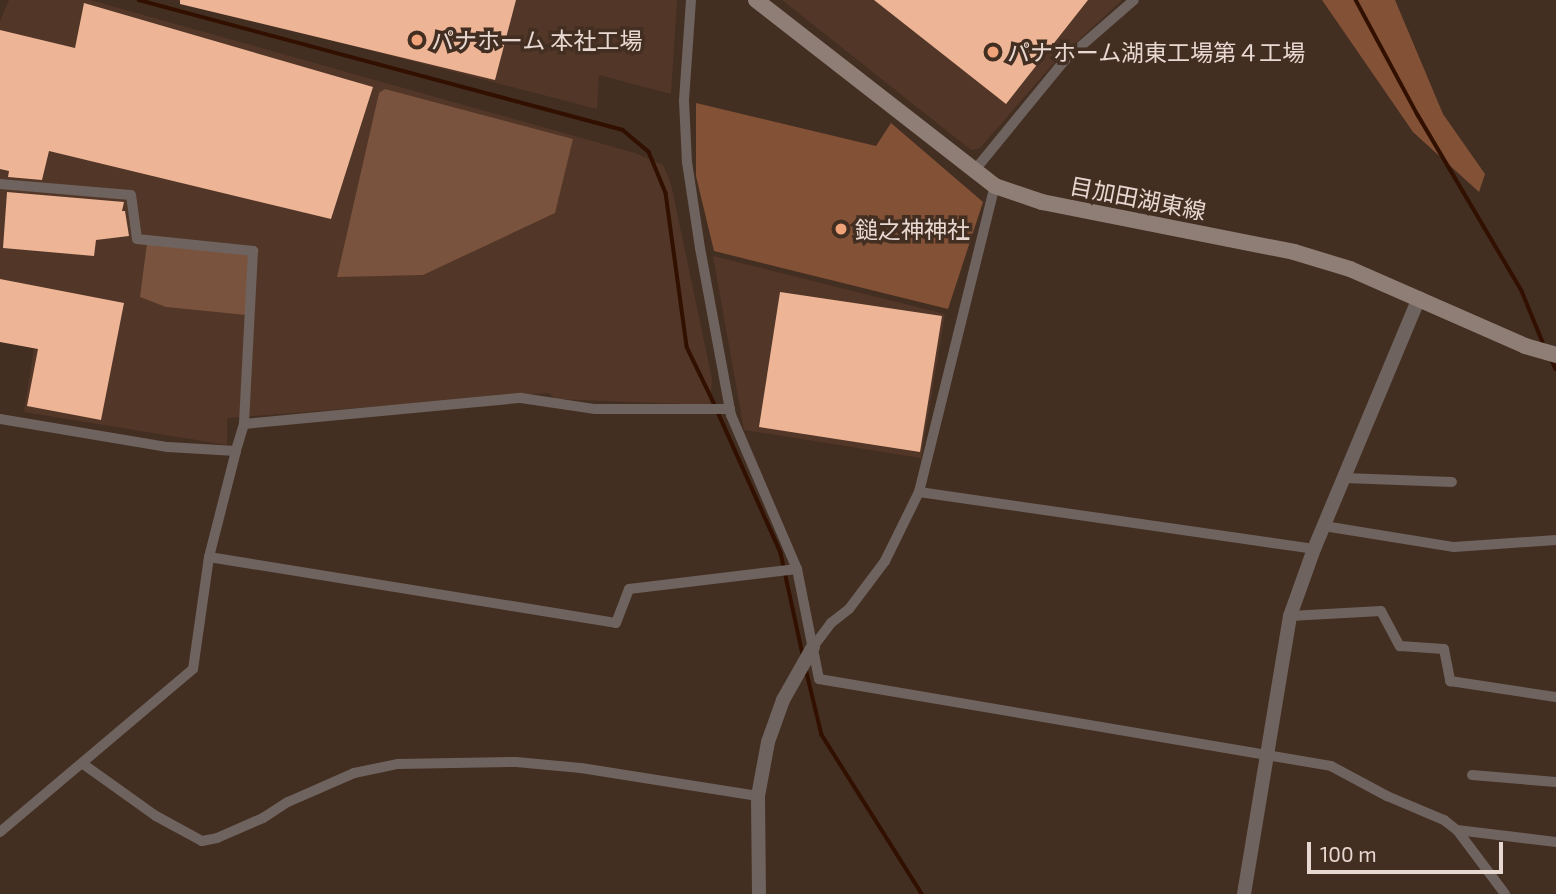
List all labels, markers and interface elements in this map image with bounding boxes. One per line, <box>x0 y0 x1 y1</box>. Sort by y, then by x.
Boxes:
place label: パナホーム 本社工場 <box>431 26 643 54</box>
marker: パナホーム 本社工場 <box>409 32 425 48</box>
place label: パナホーム湖東工場第４工場 <box>1007 38 1306 66</box>
marker: パナホーム湖東工場第４工場 <box>985 44 1001 60</box>
street label: 目加田湖東線 <box>1068 171 1208 225</box>
place label: 鎚之神神社 <box>855 215 970 243</box>
marker: 鎚之神神社 <box>833 221 849 237</box>
scale bar <box>1311 828 1507 872</box>
text: 100 m <box>1320 841 1377 866</box>

